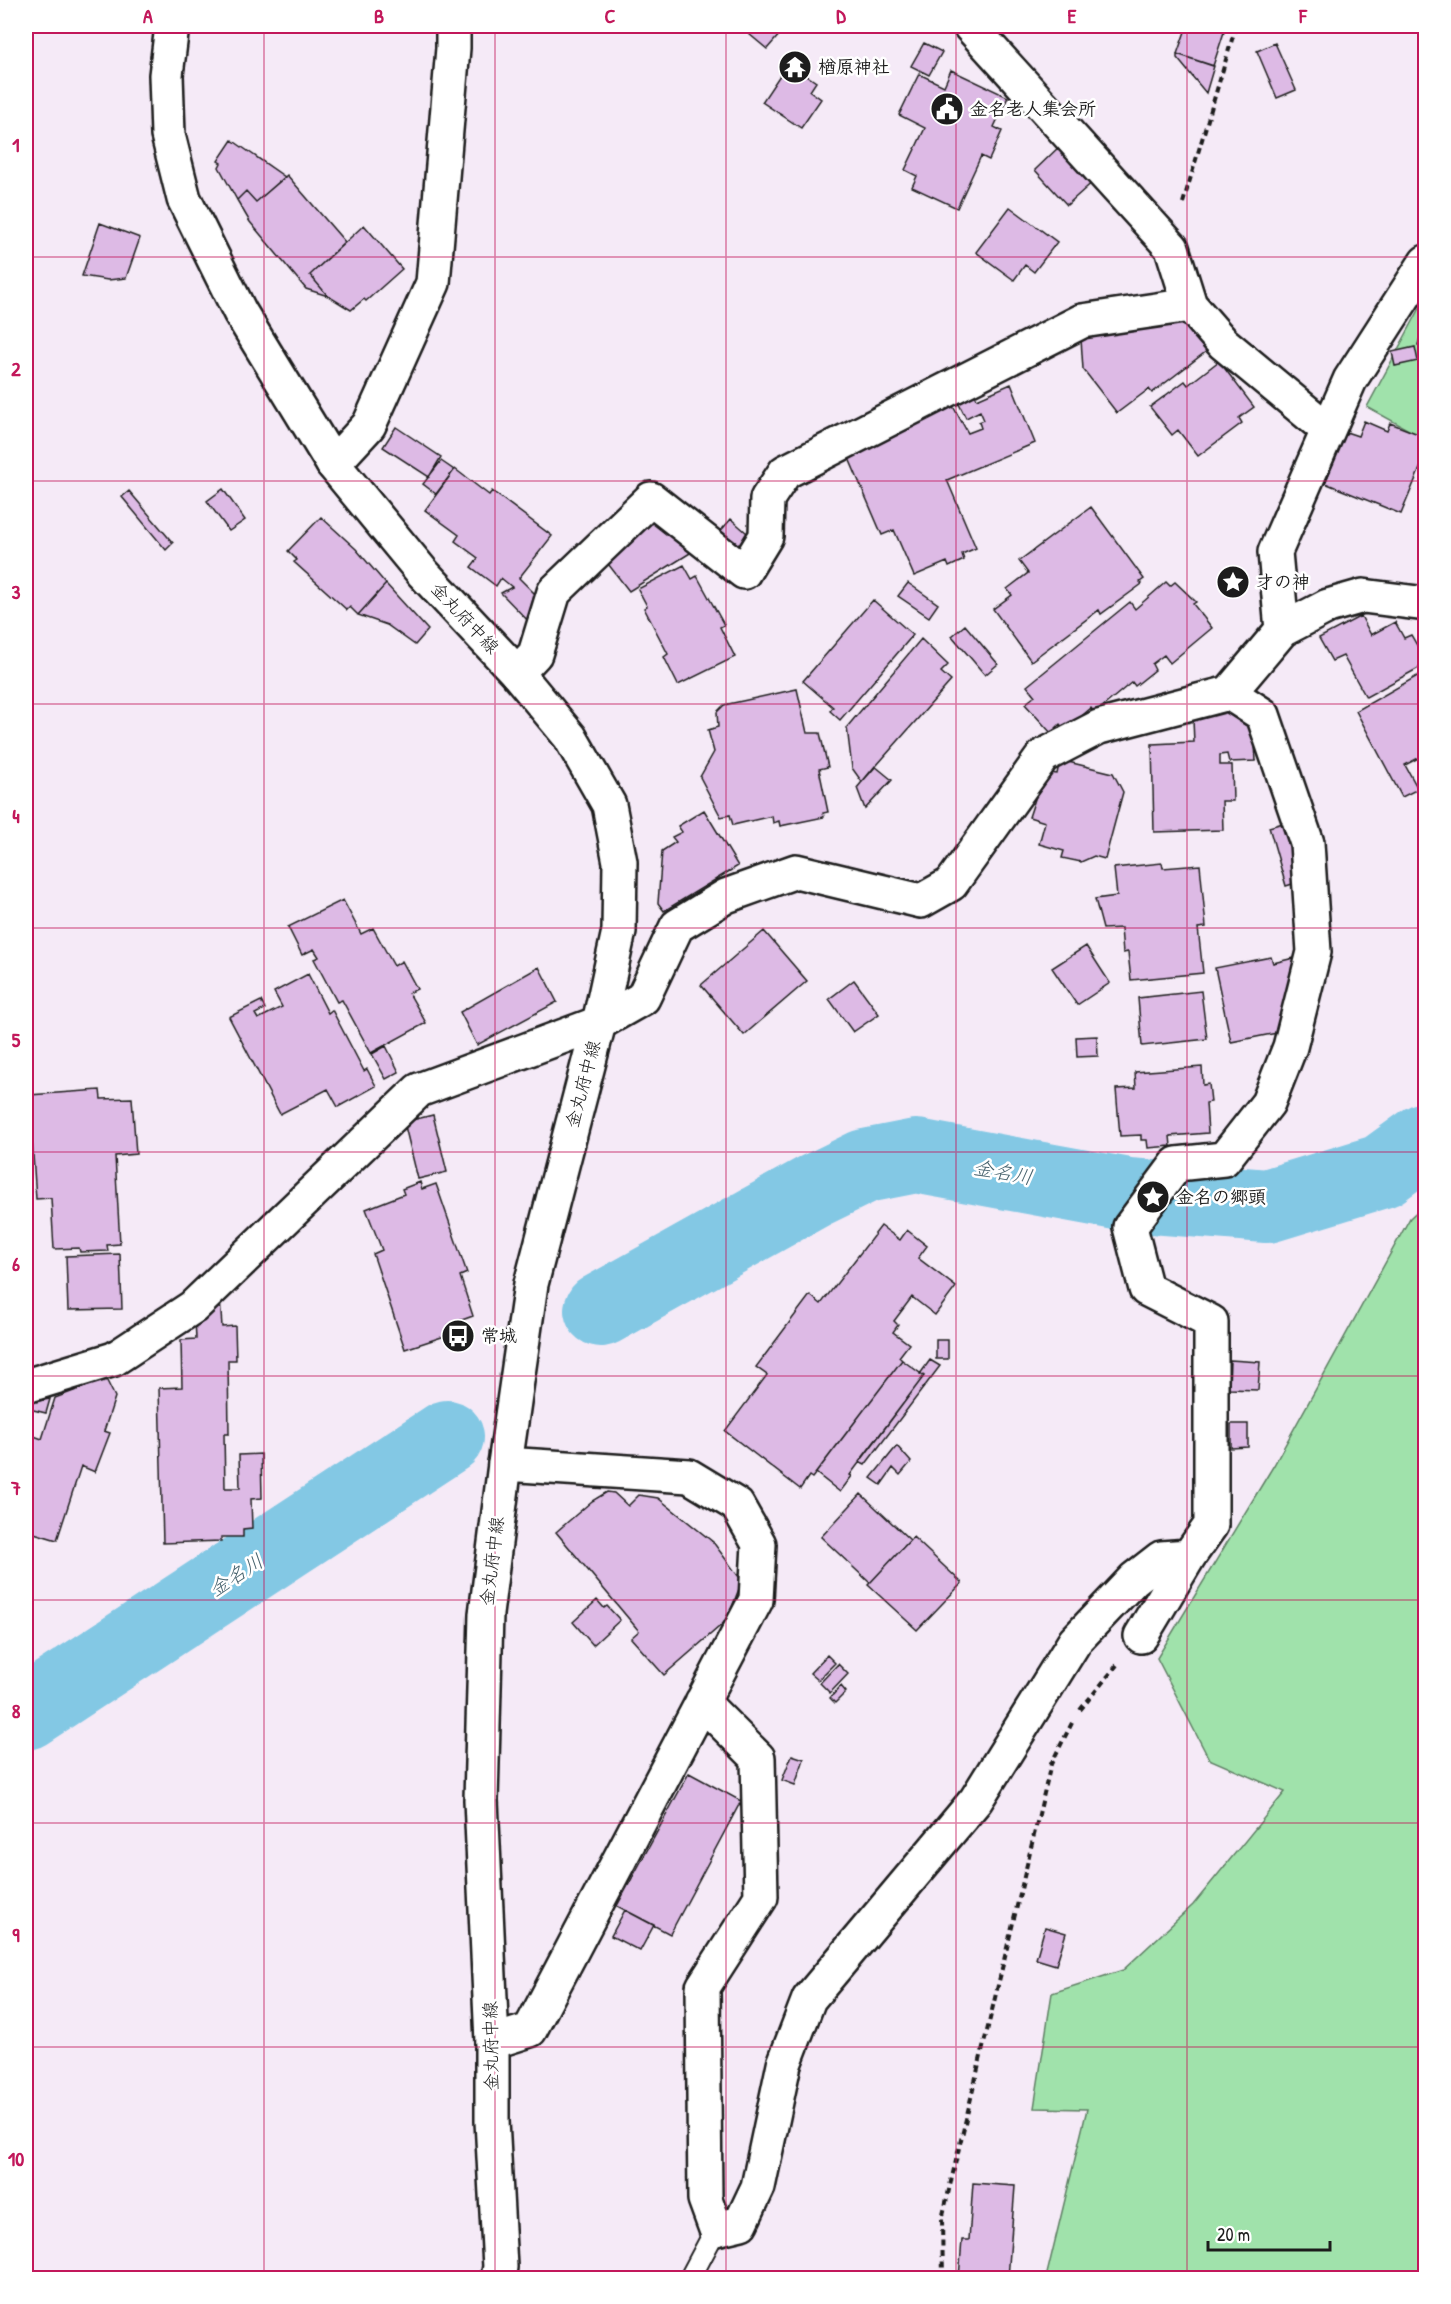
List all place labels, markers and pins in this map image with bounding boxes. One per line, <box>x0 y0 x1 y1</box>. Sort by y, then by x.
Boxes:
temple icon: 楢原神社 <box>777 49 813 85</box>
place label: 楢原神社 <box>818 54 890 79</box>
public building icon: 金名老人集会所 <box>929 91 965 127</box>
place label: 金名老人集会所 <box>970 96 1096 121</box>
place icon: 才の神 <box>1215 564 1251 600</box>
place label: 才の神 <box>1256 569 1310 594</box>
place icon: 金名の郷頭 <box>1135 1179 1171 1215</box>
place label: 金名の郷頭 <box>1176 1184 1266 1209</box>
bus stop icon: 常城 <box>440 1318 476 1354</box>
place label: 常城 <box>481 1323 517 1348</box>

